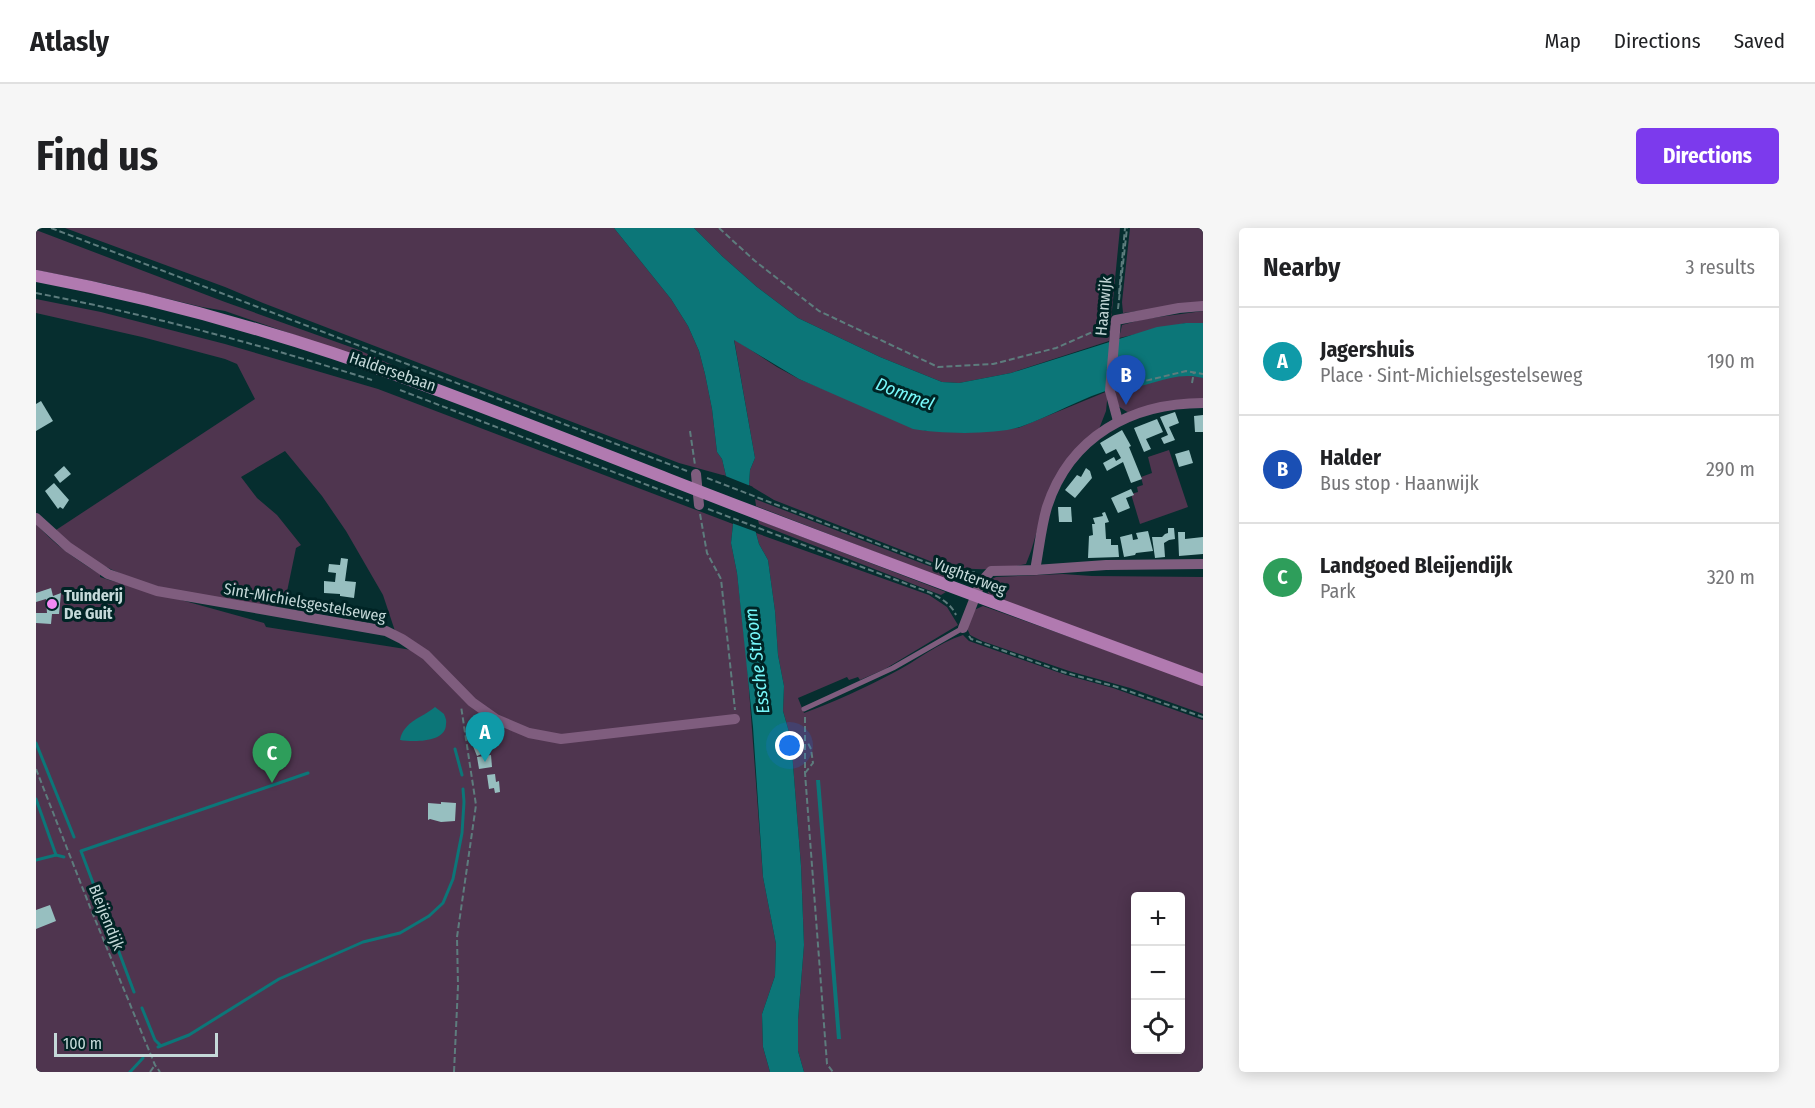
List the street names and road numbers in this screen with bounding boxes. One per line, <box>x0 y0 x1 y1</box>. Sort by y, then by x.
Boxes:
street label: Haanwijk <box>1091 275 1116 337</box>
street label: Haldersebaan <box>347 348 439 395</box>
street label: Vughterweg <box>931 554 1009 599</box>
street label: Sint-Michielsgestelseweg <box>222 579 388 626</box>
street label: Bleijendijk <box>85 882 129 953</box>

